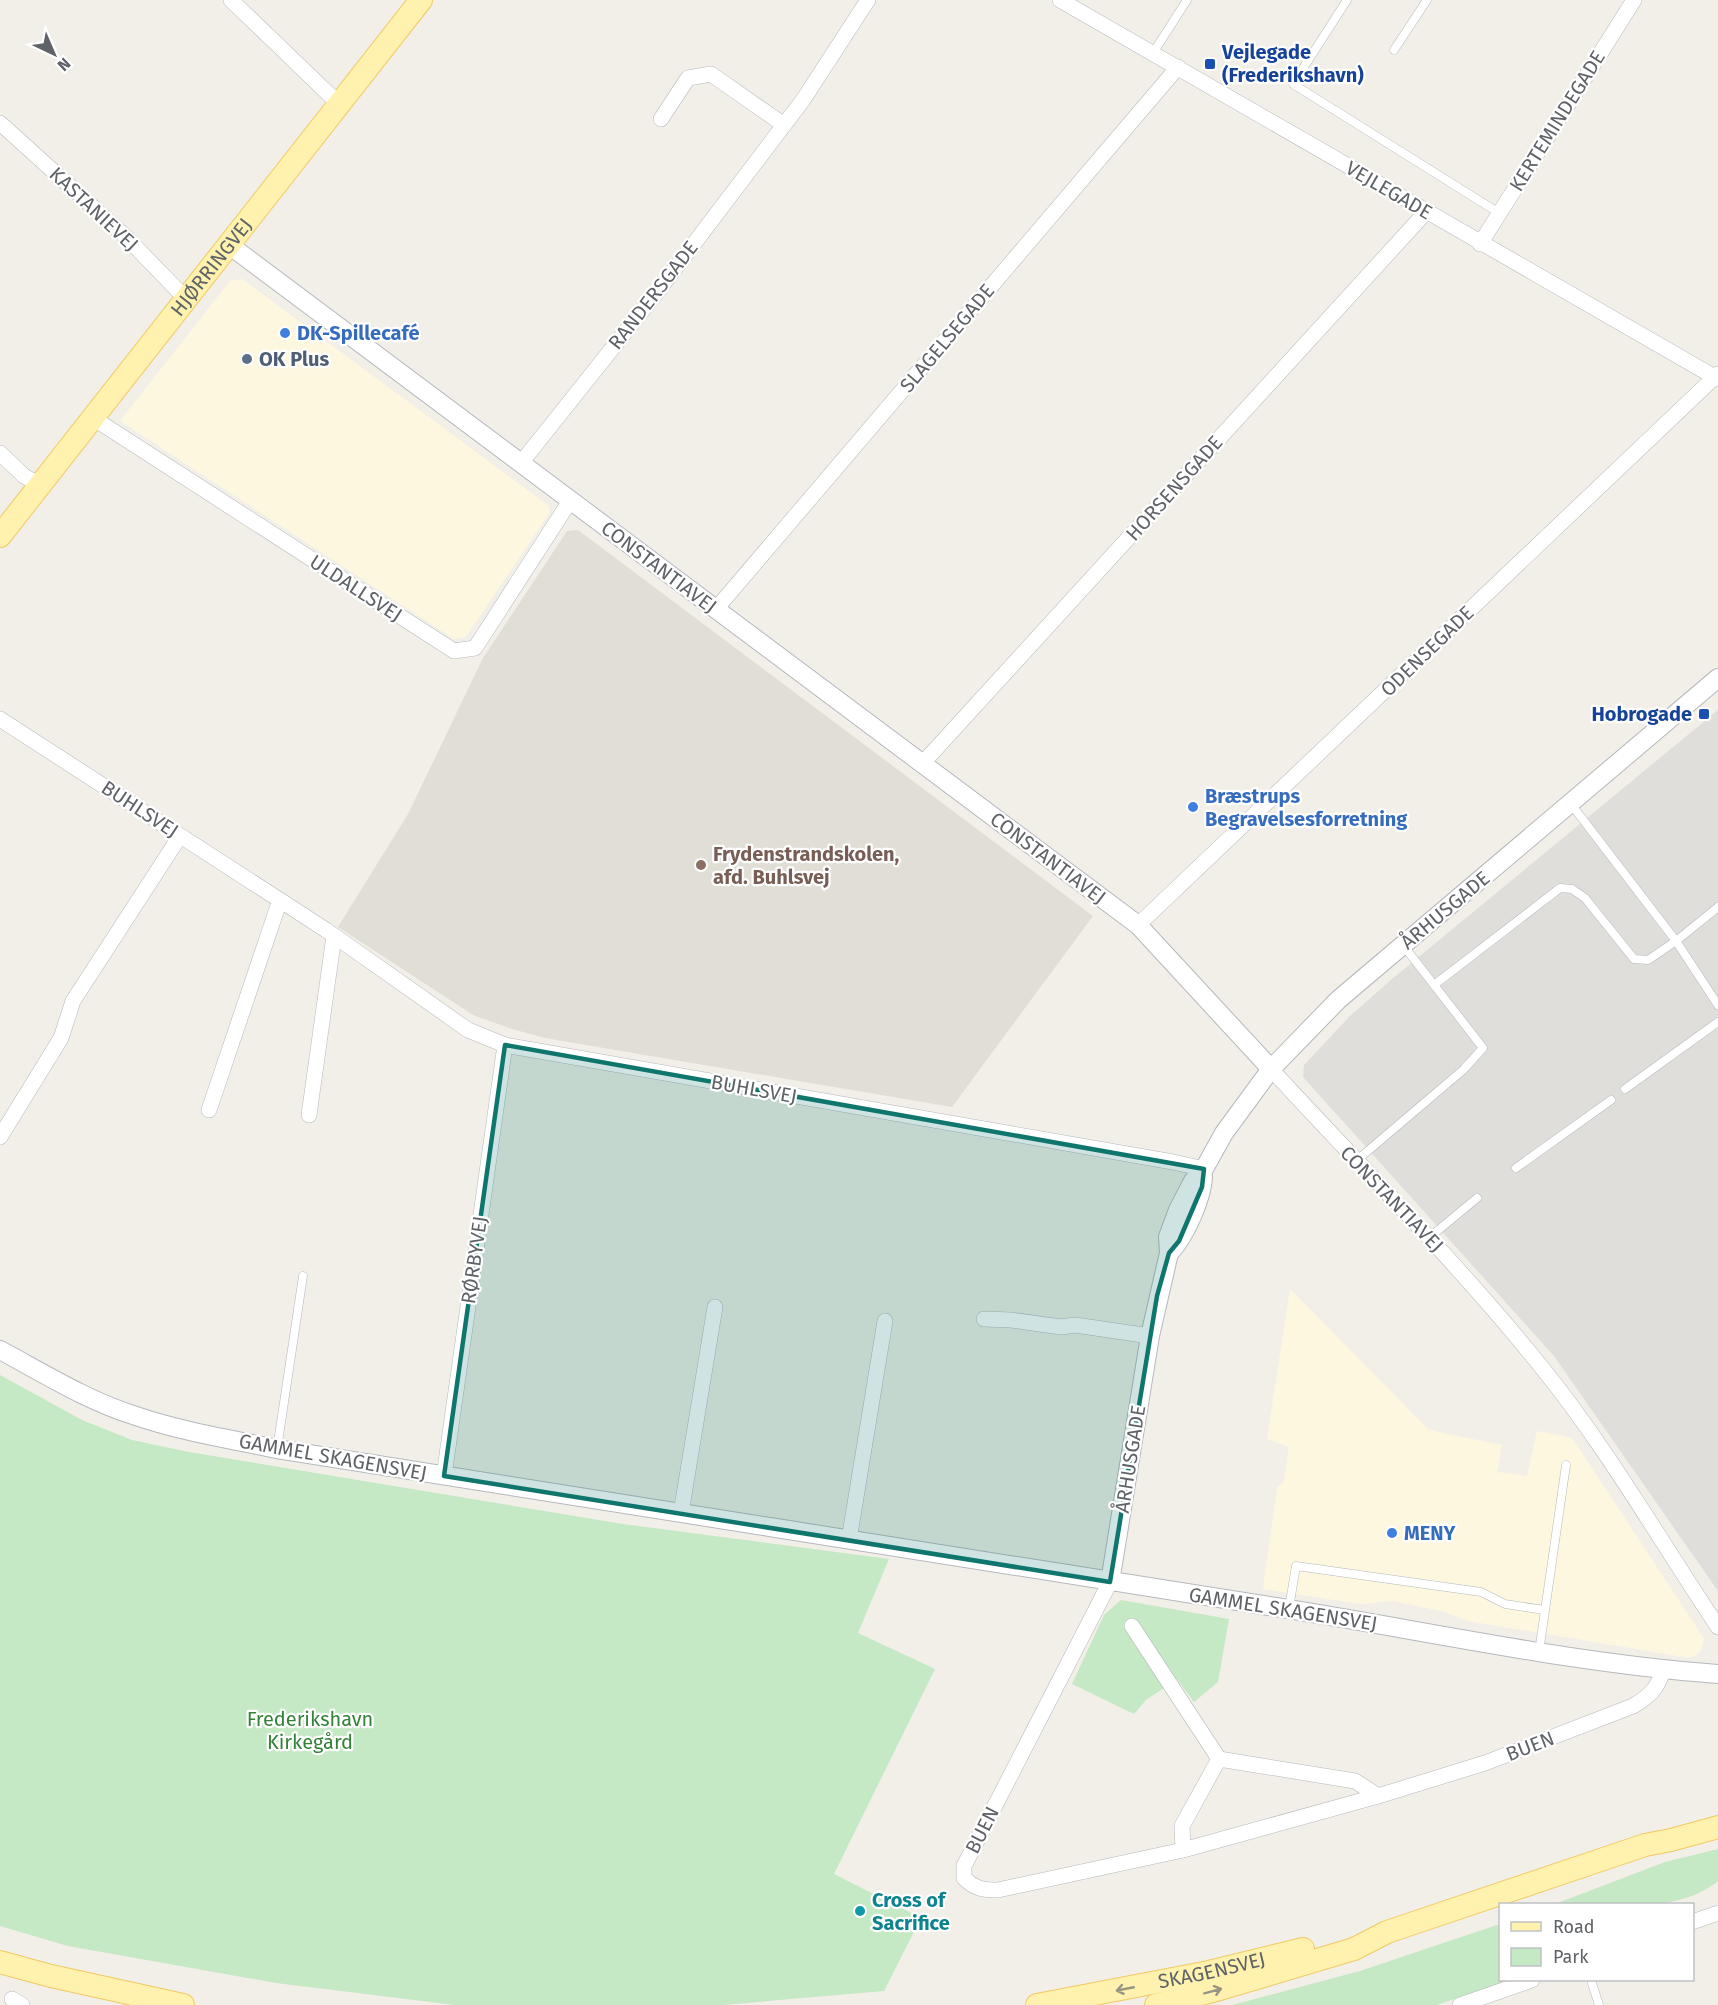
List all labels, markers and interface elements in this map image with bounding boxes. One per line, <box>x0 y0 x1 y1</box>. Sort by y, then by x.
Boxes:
north arrow <box>24 24 84 84</box>
place label: Vejlegade (Frederikshavn) <box>1221 40 1364 87</box>
street label: KERTEMINDEGADE <box>1504 46 1610 196</box>
text: N <box>54 54 74 75</box>
marker: Vejlegade (Frederikshavn) <box>1203 57 1217 71</box>
street label: VEJLEGADE <box>1341 156 1437 224</box>
street label: KASTANIEVEJ <box>45 162 143 256</box>
street label: HJØRRINGVEJ <box>165 213 257 321</box>
street label: RANDERSGADE <box>603 236 703 354</box>
street label: SLAGELSEGADE <box>895 279 999 397</box>
place label: DK-Spillecafé <box>297 321 419 345</box>
marker: DK-Spillecafé <box>278 326 292 340</box>
place label: OK Plus <box>259 347 329 371</box>
marker: OK Plus <box>240 352 254 366</box>
street label: HORSENSGADE <box>1121 430 1227 546</box>
street label: CONSTANTIAVEJ <box>596 516 722 618</box>
street label: ULDALLSVEJ <box>305 549 407 627</box>
street label: ODENSEGADE <box>1375 601 1479 701</box>
place label: Hobrogade <box>1591 702 1692 726</box>
marker: Hobrogade <box>1697 707 1711 721</box>
street label: BUHLSVEJ <box>97 775 183 843</box>
place label: Bræstrups Begravelsesforretning <box>1205 784 1408 831</box>
marker: Bræstrups Begravelsesforretning <box>1186 800 1200 814</box>
street label: CONSTANTIAVEJ <box>985 807 1111 909</box>
place label: Frydenstrandskolen, afd. Buhlsvej <box>713 842 900 889</box>
marker: Frydenstrandskolen, afd. Buhlsvej <box>694 858 708 872</box>
street label: ÅRHUSGADE <box>1395 865 1494 954</box>
street label: BUHLSVEJ <box>709 1070 799 1108</box>
street label: CONSTANTIAVEJ <box>1335 1141 1449 1257</box>
street label: RØRBYVEJ <box>456 1215 492 1305</box>
street label: ÅRHUSGADE <box>1109 1403 1150 1515</box>
street label: GAMMEL SKAGENSVEJ <box>237 1429 429 1485</box>
place label: MENY <box>1404 1521 1457 1545</box>
marker: MENY <box>1385 1526 1399 1540</box>
street label: GAMMEL SKAGENSVEJ <box>1187 1582 1379 1636</box>
park label: Frederikshavn Kirkegård <box>247 1707 373 1754</box>
street label: BUEN <box>1502 1726 1558 1766</box>
street label: BUEN <box>960 1802 1004 1858</box>
place label: Cross of Sacrifice <box>872 1888 950 1935</box>
legend <box>1499 1903 1694 1981</box>
marker: Cross of Sacrifice <box>853 1904 867 1918</box>
text: Road <box>1553 1916 1595 1938</box>
text: Park <box>1553 1946 1589 1968</box>
street label: SKAGENSVEJ <box>1156 1947 1268 1994</box>
one-way arrow <box>1115 1984 1135 1995</box>
one-way arrow <box>1203 1985 1222 1996</box>

